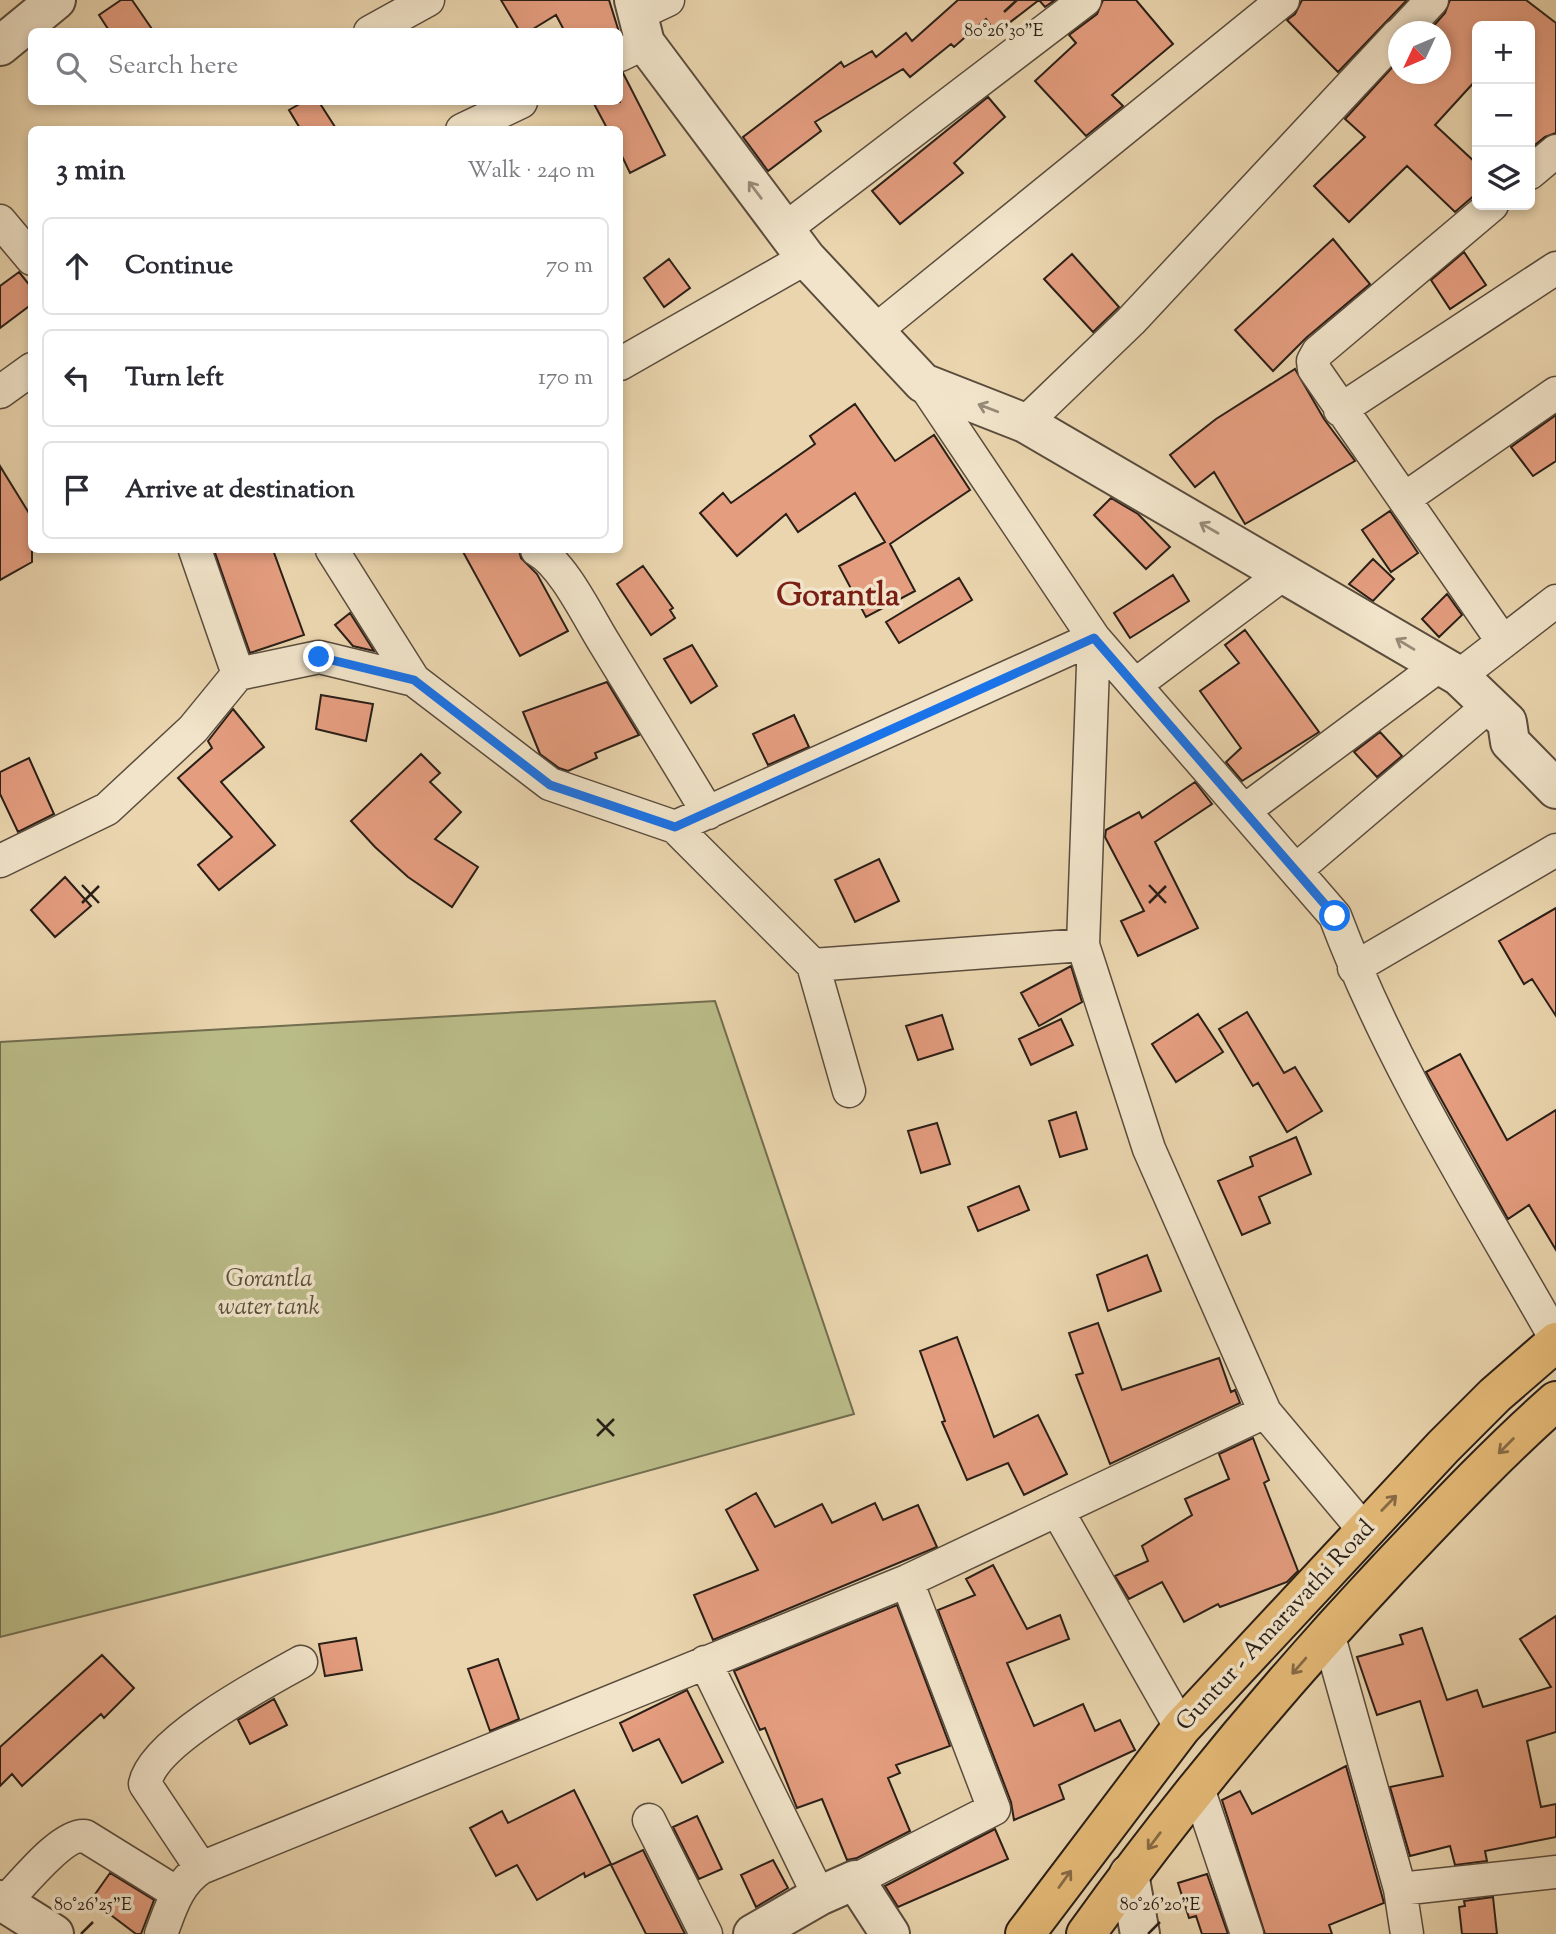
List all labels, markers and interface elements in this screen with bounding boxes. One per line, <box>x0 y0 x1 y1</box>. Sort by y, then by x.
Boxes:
text: 80°26'30"E <box>964 19 1044 45</box>
north arrow <box>1388 21 1451 84</box>
map controls <box>1472 21 1535 210</box>
button: + <box>1472 21 1535 84</box>
search box <box>28 28 623 105</box>
icon: search <box>52 48 90 86</box>
text: Search here <box>108 48 238 85</box>
button: − <box>1472 84 1535 147</box>
button: layers <box>1472 147 1535 210</box>
text: 3 min <box>56 150 126 193</box>
text: Walk · 240 m <box>467 155 595 188</box>
one-way arrow <box>748 181 763 200</box>
icon: ahead <box>58 247 96 285</box>
text: Continue <box>125 248 233 285</box>
text: 70 m <box>546 250 593 283</box>
icon: left <box>58 359 96 397</box>
text: Turn left <box>125 360 224 397</box>
text: 170 m <box>538 362 593 395</box>
one-way arrow <box>977 401 999 414</box>
icon: arrive <box>58 471 96 509</box>
text: Arrive at destination <box>125 472 355 509</box>
one-way arrow <box>1199 521 1220 534</box>
district label: Gorantla <box>776 574 900 620</box>
one-way arrow <box>1395 637 1415 651</box>
route end <box>303 641 334 672</box>
route start <box>1319 900 1350 931</box>
park label: Gorantla water tank <box>218 1263 320 1325</box>
one-way arrow <box>1497 1438 1514 1455</box>
one-way arrow <box>1381 1495 1398 1512</box>
street label: Guntur - Amaravathi Road <box>1169 1512 1384 1739</box>
one-way arrow <box>1291 1656 1307 1674</box>
one-way arrow <box>1147 1831 1162 1849</box>
one-way arrow <box>1058 1870 1072 1889</box>
text: 80°26'25"E <box>54 1893 132 1919</box>
text: 80°26'20"E <box>1120 1893 1200 1919</box>

